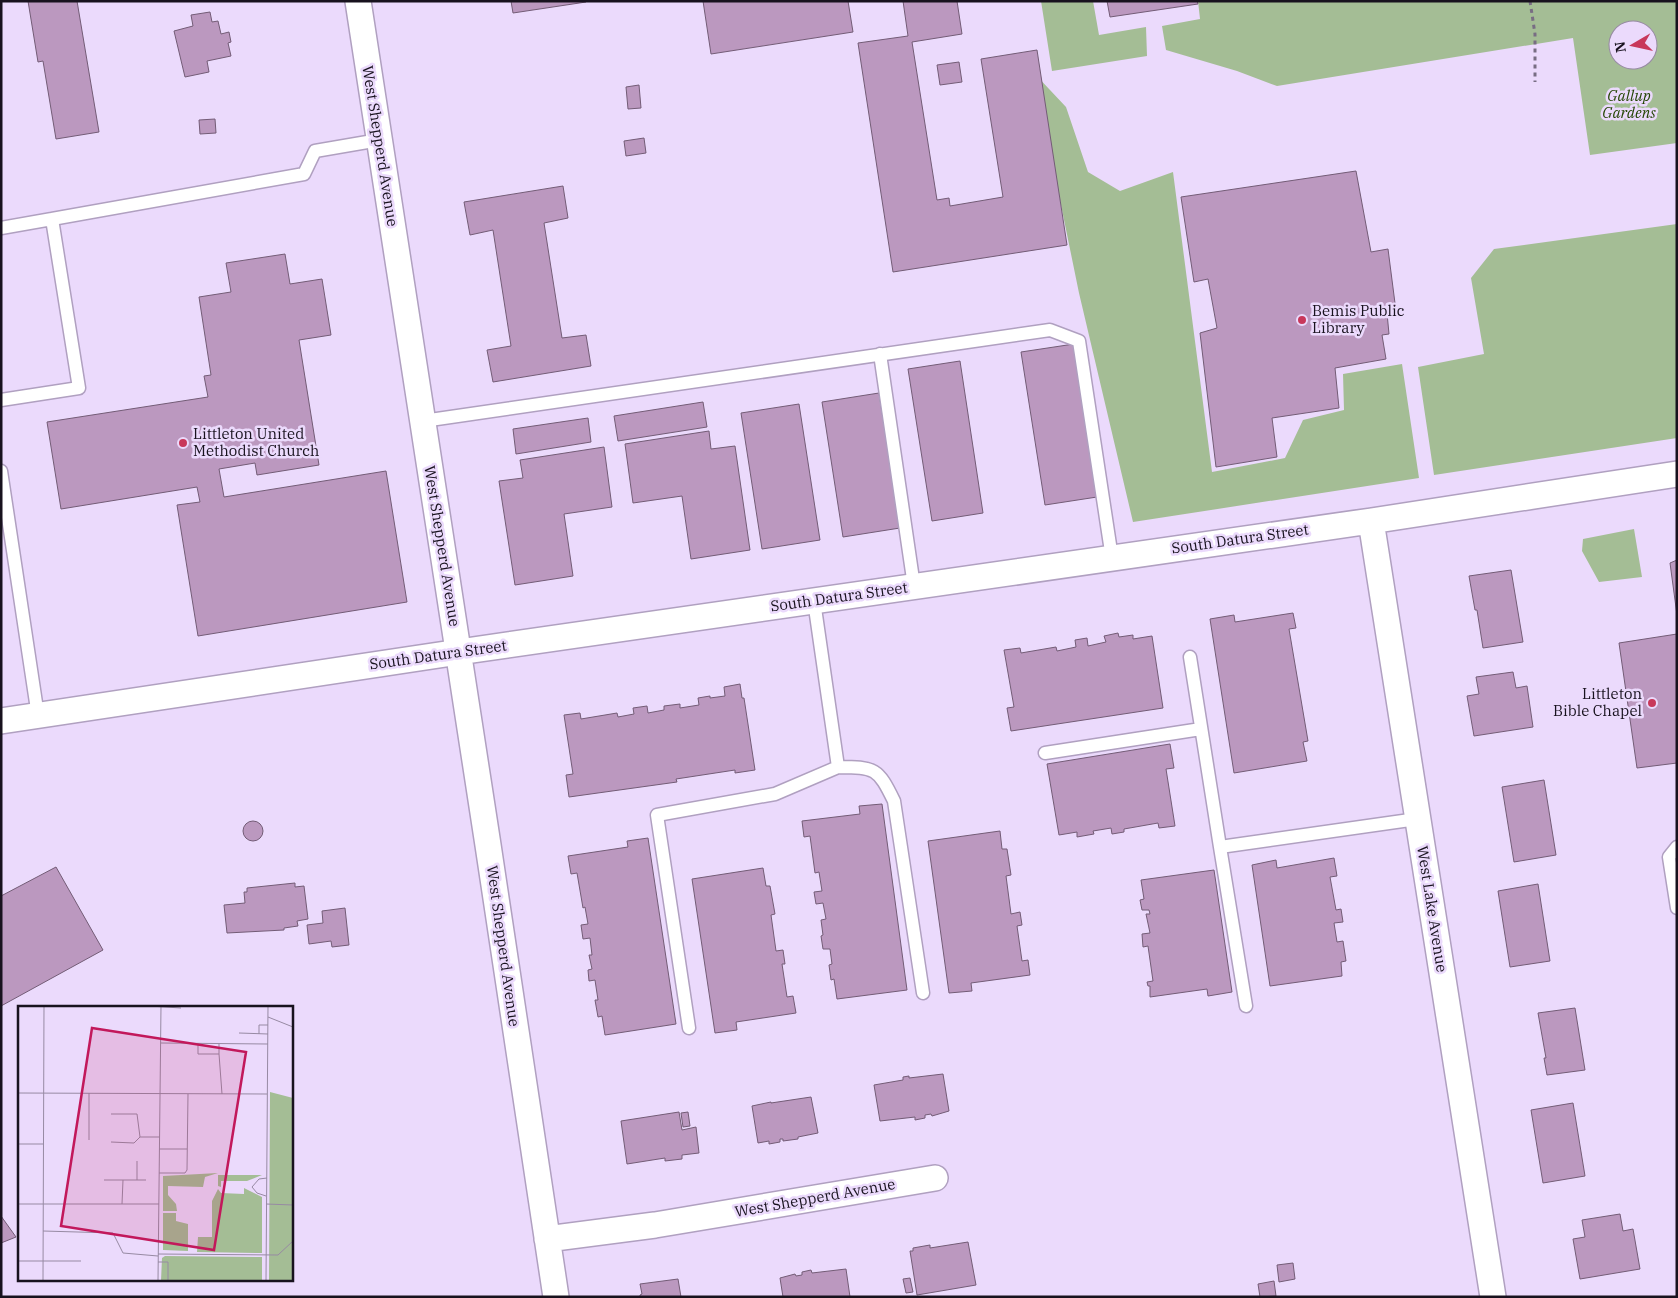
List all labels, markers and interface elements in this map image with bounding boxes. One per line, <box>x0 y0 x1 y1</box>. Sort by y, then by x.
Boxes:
north arrow <box>1608 20 1658 70</box>
text: N <box>1610 40 1630 54</box>
street label: West Shepperd Avenue <box>358 64 403 228</box>
park label: Gallup Gardens <box>1602 86 1656 122</box>
place label: Bemis Public Library <box>1312 301 1405 337</box>
marker: Bemis Public Library <box>1296 314 1308 326</box>
place label: Littleton United Methodist Church <box>193 424 319 460</box>
marker: Littleton United Methodist Church <box>177 437 189 449</box>
street label: West Shepperd Avenue <box>420 464 465 628</box>
street label: South Datura Street <box>1170 519 1310 558</box>
street label: South Datura Street <box>769 577 909 616</box>
street label: South Datura Street <box>368 635 508 674</box>
place label: Littleton Bible Chapel <box>1553 684 1642 720</box>
marker: Littleton Bible Chapel <box>1646 697 1658 709</box>
street label: West Lake Avenue <box>1413 844 1452 974</box>
street label: West Shepperd Avenue <box>483 864 524 1028</box>
inset map <box>18 1006 292 1280</box>
street label: West Shepperd Avenue <box>733 1174 897 1221</box>

